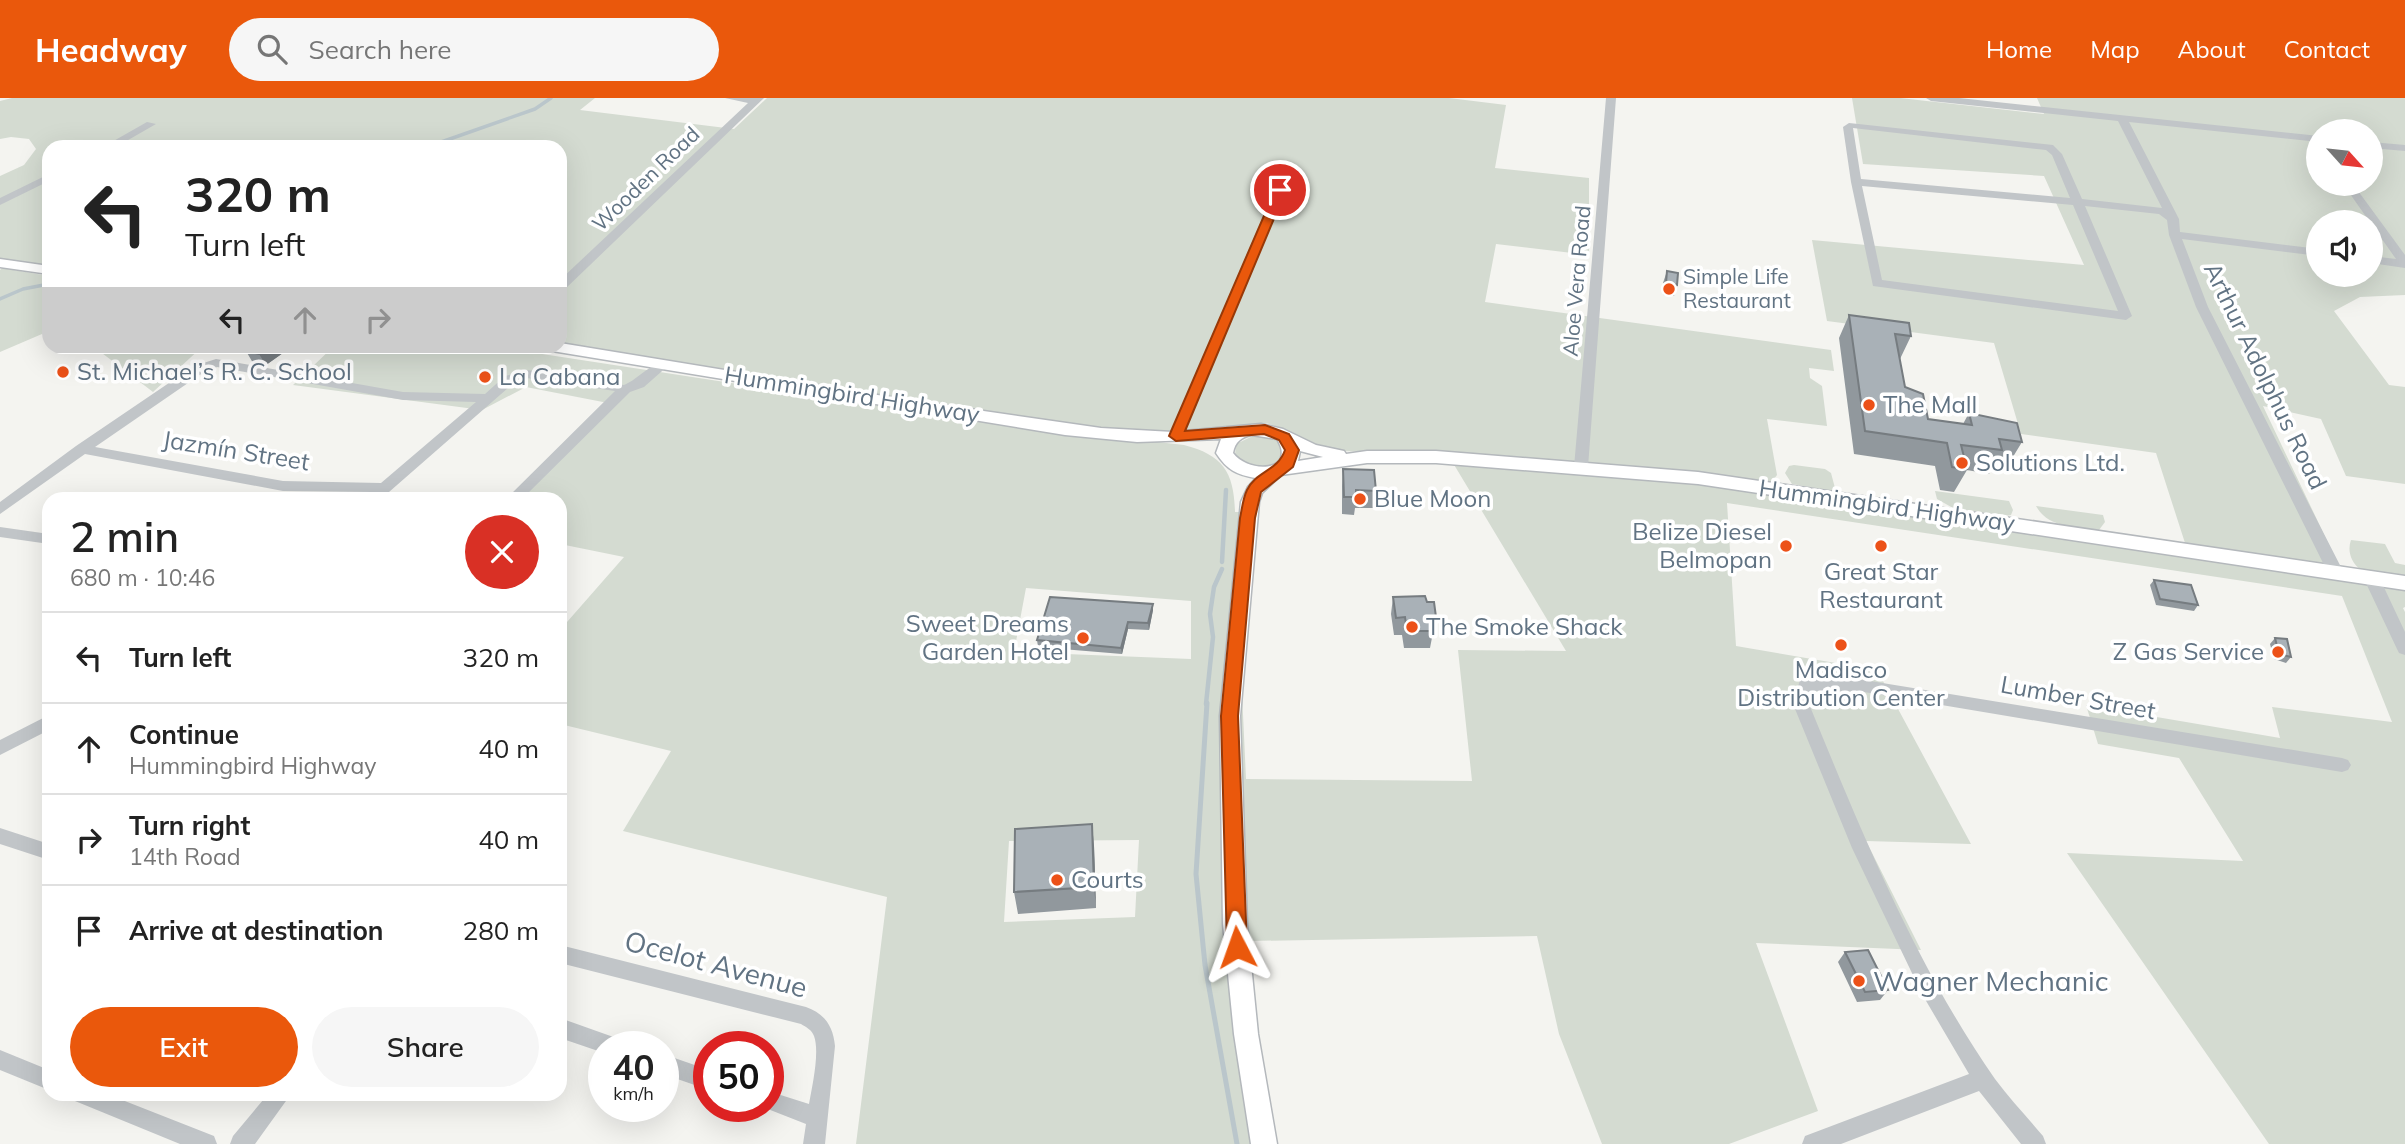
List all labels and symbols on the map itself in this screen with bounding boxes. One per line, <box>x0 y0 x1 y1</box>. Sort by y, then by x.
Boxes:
north arrow <box>2306 119 2384 196</box>
street label: Wooden Road <box>586 121 704 236</box>
pin <box>1250 160 1310 220</box>
street label: Aloe Vera Road <box>1556 204 1596 357</box>
street label: Arthur Adolphus Road <box>2198 257 2334 494</box>
place label: Simple Life Restaurant <box>1683 263 1791 313</box>
marker: Simple Life Restaurant <box>1661 281 1677 297</box>
place label: St. Michael’s R. C. School <box>77 356 352 386</box>
street label: Hummingbird Highway <box>722 359 982 429</box>
place label: La Cabana <box>499 361 620 391</box>
marker: St. Michael’s R. C. School <box>55 364 71 380</box>
marker: La Cabana <box>477 369 493 385</box>
place label: The Mall <box>1883 389 1977 419</box>
marker: The Mall <box>1861 397 1877 413</box>
street label: Jazmín Street <box>161 424 312 476</box>
place label: Solutions Ltd. <box>1976 447 2125 477</box>
marker: Solutions Ltd. <box>1954 455 1970 471</box>
street label: Hummingbird Highway <box>1757 472 2017 538</box>
place label: Blue Moon <box>1374 483 1491 513</box>
marker: Blue Moon <box>1352 491 1368 507</box>
place label: Belize Diesel Belmopan <box>1632 516 1772 574</box>
marker: Belize Diesel Belmopan <box>1778 538 1794 554</box>
marker: Great Star Restaurant <box>1873 538 1889 554</box>
place label: Great Star Restaurant <box>1819 556 1943 614</box>
place label: Sweet Dreams Garden Hotel <box>906 608 1069 666</box>
place label: The Smoke Shack <box>1426 611 1623 641</box>
marker: The Smoke Shack <box>1404 619 1420 635</box>
marker: Sweet Dreams Garden Hotel <box>1075 630 1091 646</box>
place label: Z Gas Service <box>2113 636 2264 666</box>
marker: Madisco Distribution Center <box>1833 637 1849 653</box>
marker: Z Gas Service <box>2270 644 2286 660</box>
place label: Madisco Distribution Center <box>1737 654 1945 712</box>
street label: Lumber Street <box>1998 669 2158 725</box>
place label: Courts <box>1071 864 1144 894</box>
marker: Courts <box>1049 872 1065 888</box>
position arrow <box>1200 910 1274 984</box>
street label: Ocelot Avenue <box>621 922 811 1005</box>
place label: Wagner Mechanic <box>1873 963 2109 998</box>
marker: Wagner Mechanic <box>1851 973 1867 989</box>
speed limit sign: 50 <box>693 1031 784 1122</box>

